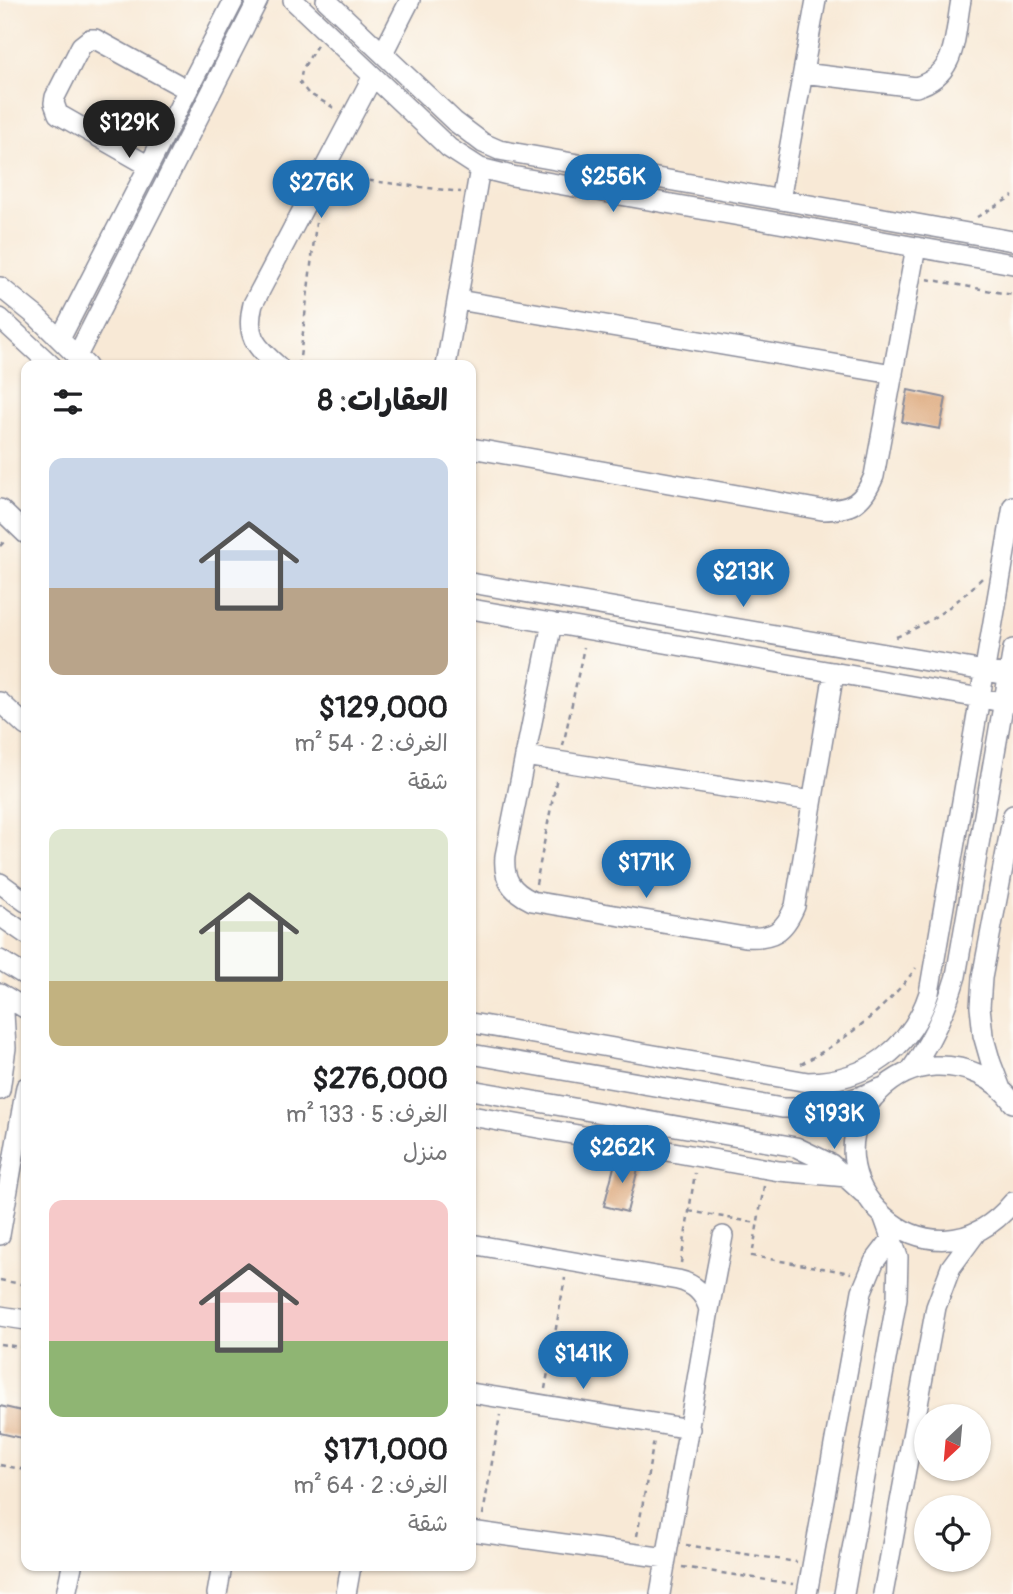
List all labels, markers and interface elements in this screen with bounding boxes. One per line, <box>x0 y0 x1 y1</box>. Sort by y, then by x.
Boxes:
pin: $129K <box>80 100 178 160</box>
text: $129K <box>99 108 159 137</box>
pin: $256K <box>564 154 662 214</box>
pin: $276K <box>272 160 370 220</box>
text: $256K <box>580 162 646 191</box>
text: $276K <box>289 168 353 197</box>
text: العقارات: 8 <box>318 382 448 419</box>
icon: filters <box>49 383 87 421</box>
icon: home <box>186 503 312 629</box>
pin: $213K <box>694 550 792 609</box>
text: $213K <box>712 557 774 586</box>
text: $129,000 <box>319 689 448 726</box>
text: الغرف: 2 · 54 m² <box>294 729 448 758</box>
text: شقة <box>408 767 448 796</box>
pin: $171K <box>597 841 695 900</box>
text: $171K <box>618 848 674 877</box>
icon: home <box>186 874 312 1000</box>
text: $276,000 <box>313 1060 448 1097</box>
pin: $193K <box>785 1092 883 1151</box>
text: $193K <box>804 1099 864 1128</box>
text: الغرف: 5 · 133 m² <box>286 1100 448 1129</box>
pin: $262K <box>573 1126 671 1185</box>
text: $262K <box>589 1133 655 1162</box>
text: منزل <box>403 1138 448 1167</box>
icon: home <box>186 1245 312 1371</box>
pin: $141K <box>534 1332 632 1391</box>
text: $141K <box>554 1339 612 1368</box>
north arrow <box>914 1404 990 1480</box>
map controls <box>914 1404 991 1572</box>
text: $171,000 <box>323 1431 448 1468</box>
text: الغرف: 2 · 64 m² <box>294 1471 448 1500</box>
button: locate <box>914 1495 991 1572</box>
text: شقة <box>408 1509 448 1538</box>

